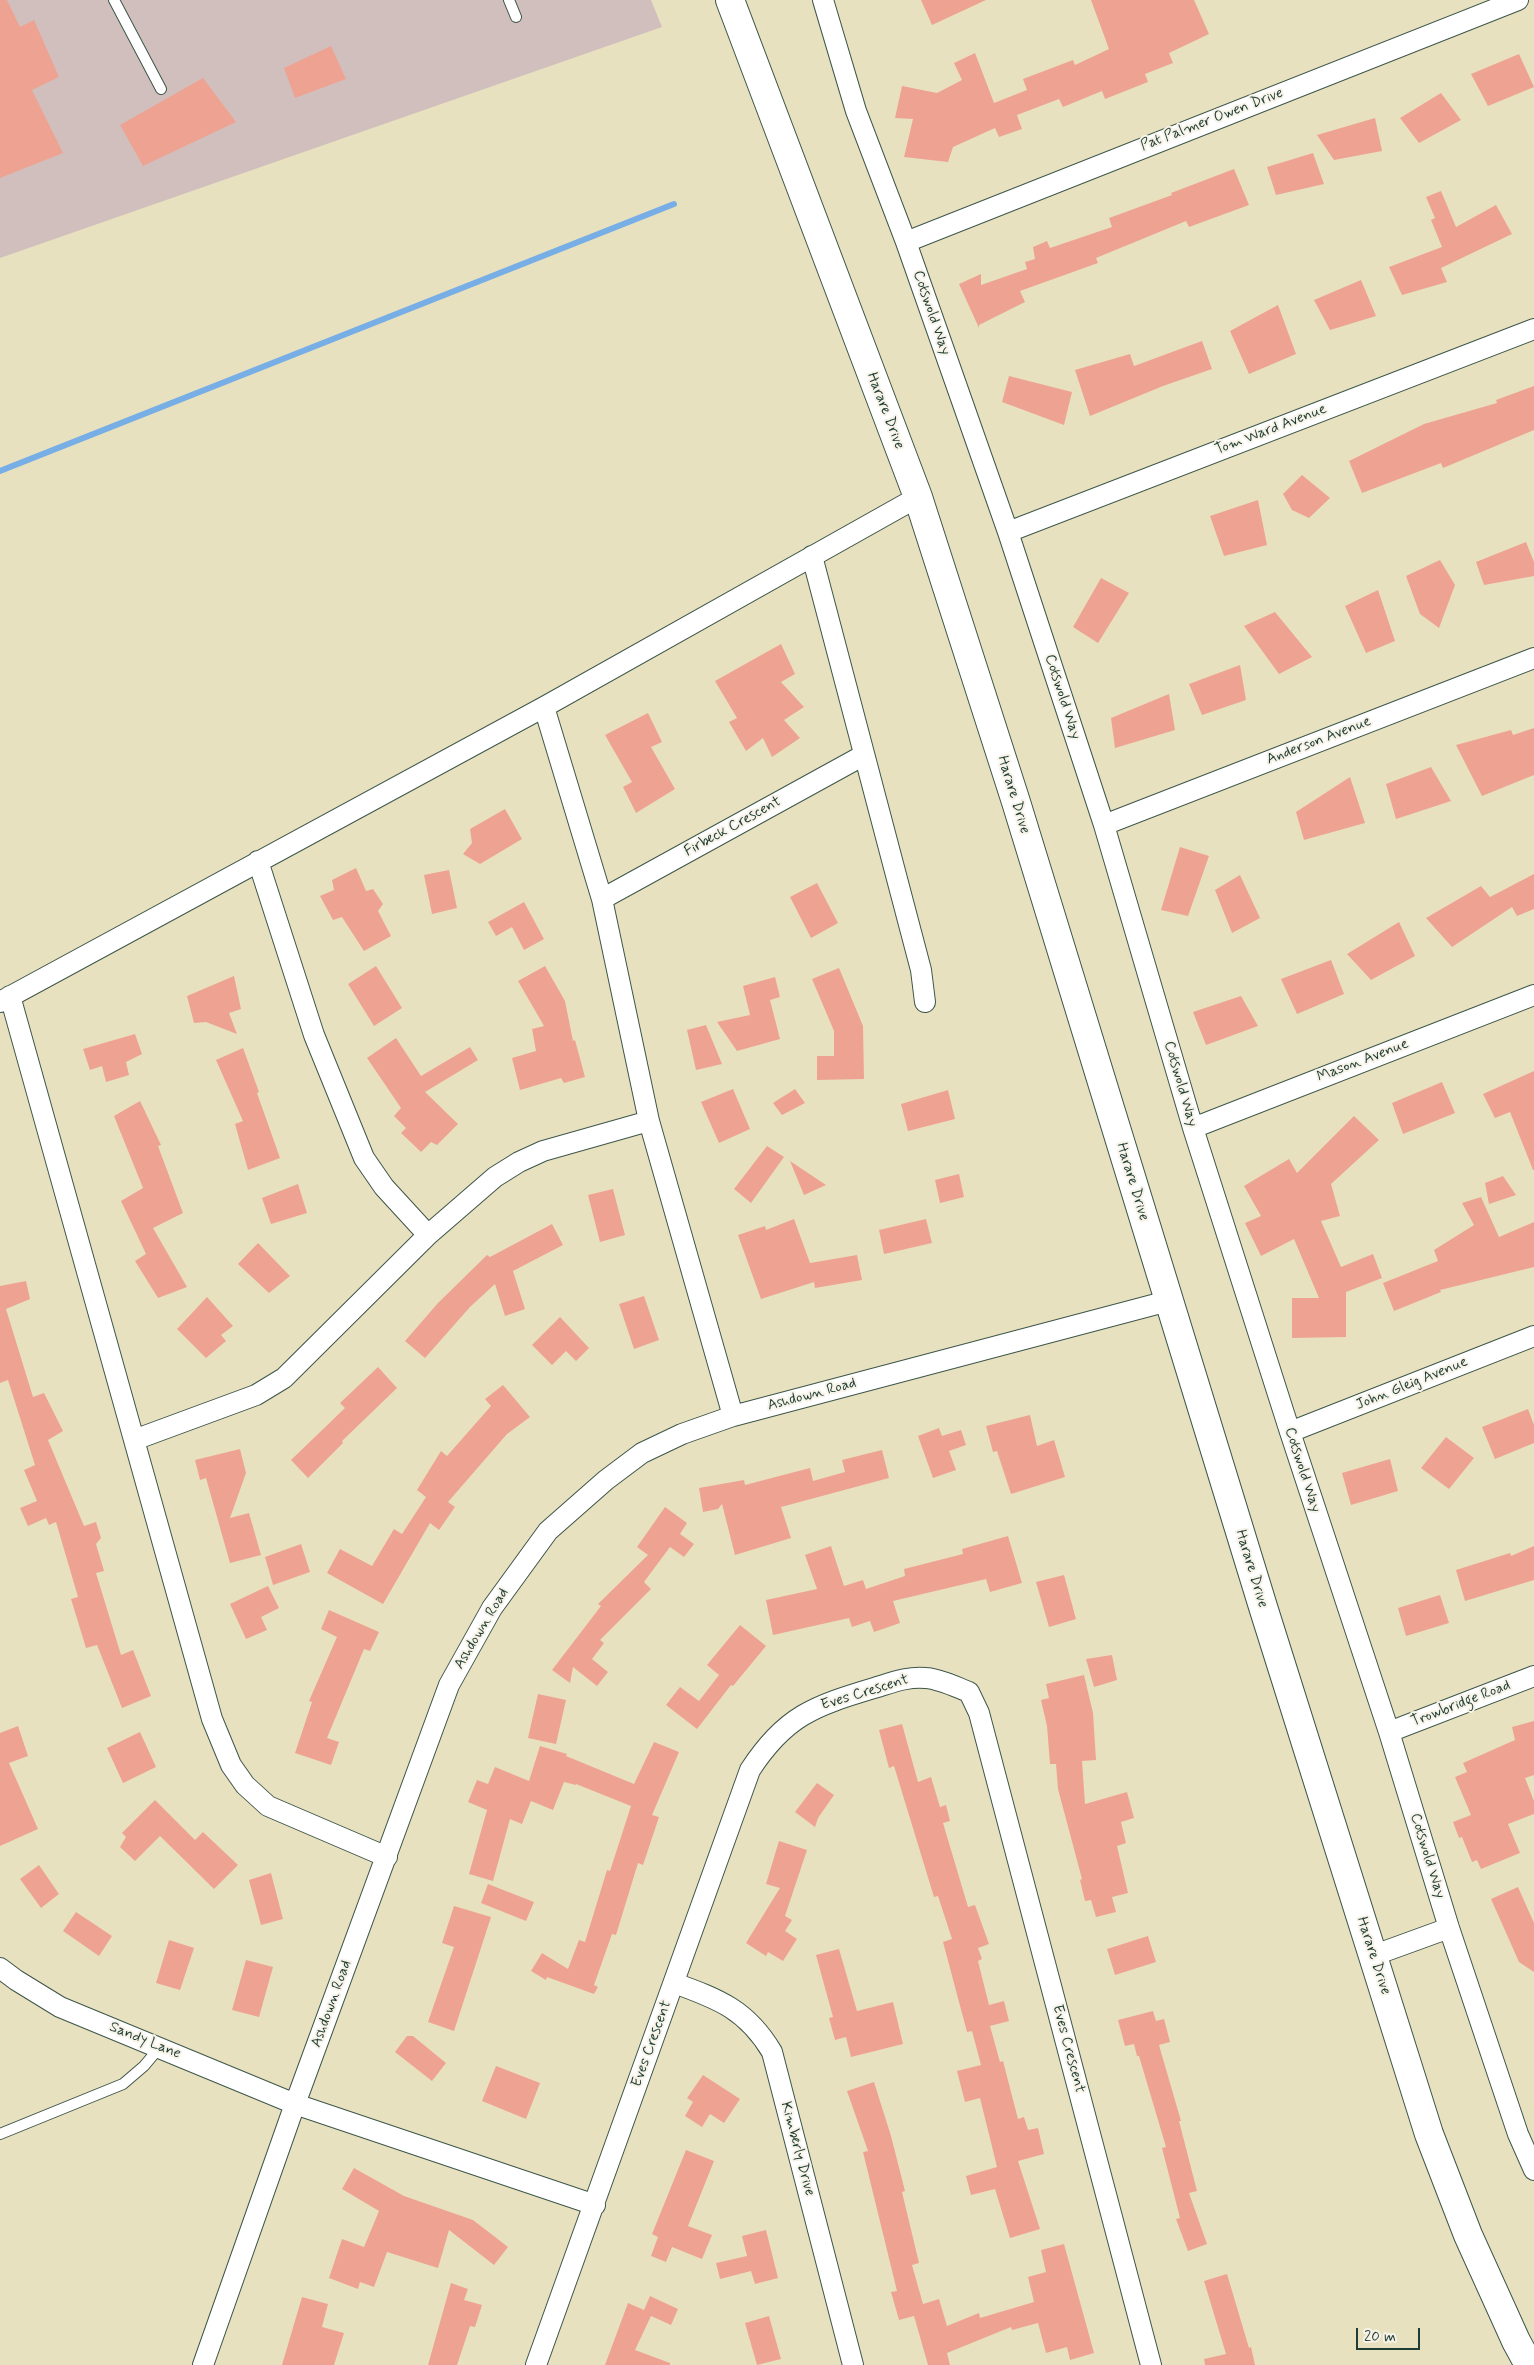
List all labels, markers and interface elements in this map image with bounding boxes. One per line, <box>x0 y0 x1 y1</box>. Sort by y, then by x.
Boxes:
street label: Pat Palmer Owen Drive <box>1138 84 1286 156</box>
street label: Cotswold Way <box>908 268 954 358</box>
street label: Harare Drive <box>862 370 908 452</box>
street label: Tom Ward Avenue <box>1213 400 1329 460</box>
street label: Cotswold Way <box>1040 652 1084 742</box>
street label: Anderson Avenue <box>1264 713 1374 769</box>
street label: Harare Drive <box>993 754 1033 836</box>
street label: Firbeck Crescent <box>681 793 785 861</box>
street label: Mason Avenue <box>1315 1035 1411 1087</box>
street label: Cotswold Way <box>1159 1039 1201 1129</box>
street label: Harare Drive <box>1112 1141 1152 1223</box>
street label: John Gleig Avenue <box>1353 1353 1471 1415</box>
street label: Ashdown Road <box>766 1374 858 1416</box>
street label: Cotswold Way <box>1280 1425 1324 1515</box>
street label: Harare Drive <box>1231 1528 1271 1610</box>
street label: Ashdown Road <box>451 1585 513 1673</box>
street label: Eves Crescent <box>819 1671 911 1715</box>
street label: Trowbridge Road <box>1409 1677 1513 1731</box>
street label: Cotswold Way <box>1406 1811 1448 1901</box>
street label: Harare Drive <box>1352 1915 1394 1997</box>
street label: Ashdown Road <box>308 1958 356 2050</box>
street label: Eves Crescent <box>628 1998 676 2090</box>
street label: Eves Crescent <box>1048 2003 1088 2095</box>
street label: Sandy Lane <box>107 2018 183 2064</box>
street label: Kimberly Drive <box>776 2100 818 2198</box>
scale bar <box>1359 2318 1423 2350</box>
text: 20 m <box>1364 2327 1396 2347</box>

